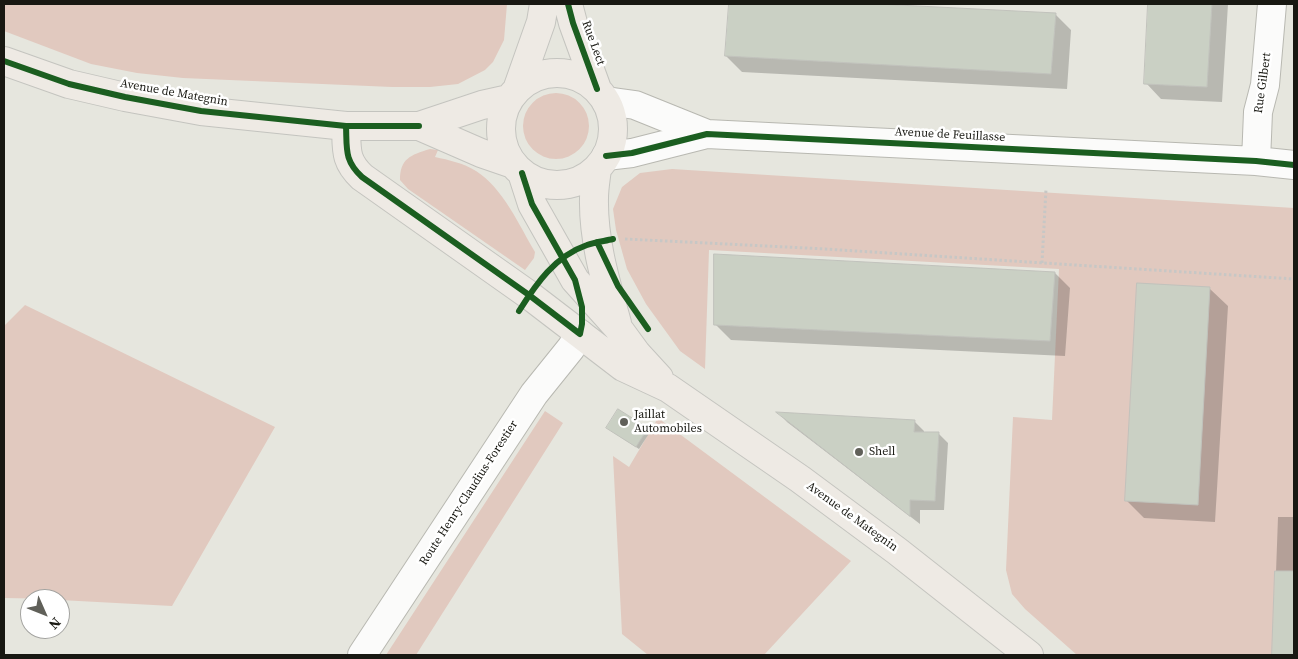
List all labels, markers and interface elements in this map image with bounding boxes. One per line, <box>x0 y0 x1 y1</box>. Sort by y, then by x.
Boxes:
street label: Rue Lect <box>578 19 608 67</box>
street label: Rue Gilbert <box>1252 52 1274 114</box>
street label: Avenue de Mategnin <box>119 76 229 110</box>
street label: Avenue de Feuillasse <box>894 125 1006 145</box>
place label: Jaillat Automobiles <box>634 408 702 436</box>
marker: Jaillat Automobiles <box>618 416 630 428</box>
street label: Route Henry-Claudius-Forestier <box>417 418 521 568</box>
place label: Shell <box>869 445 895 459</box>
marker: Shell <box>853 446 865 458</box>
street label: Avenue de Mategnin <box>804 479 900 555</box>
north arrow <box>20 589 70 639</box>
text: N <box>44 613 66 634</box>

